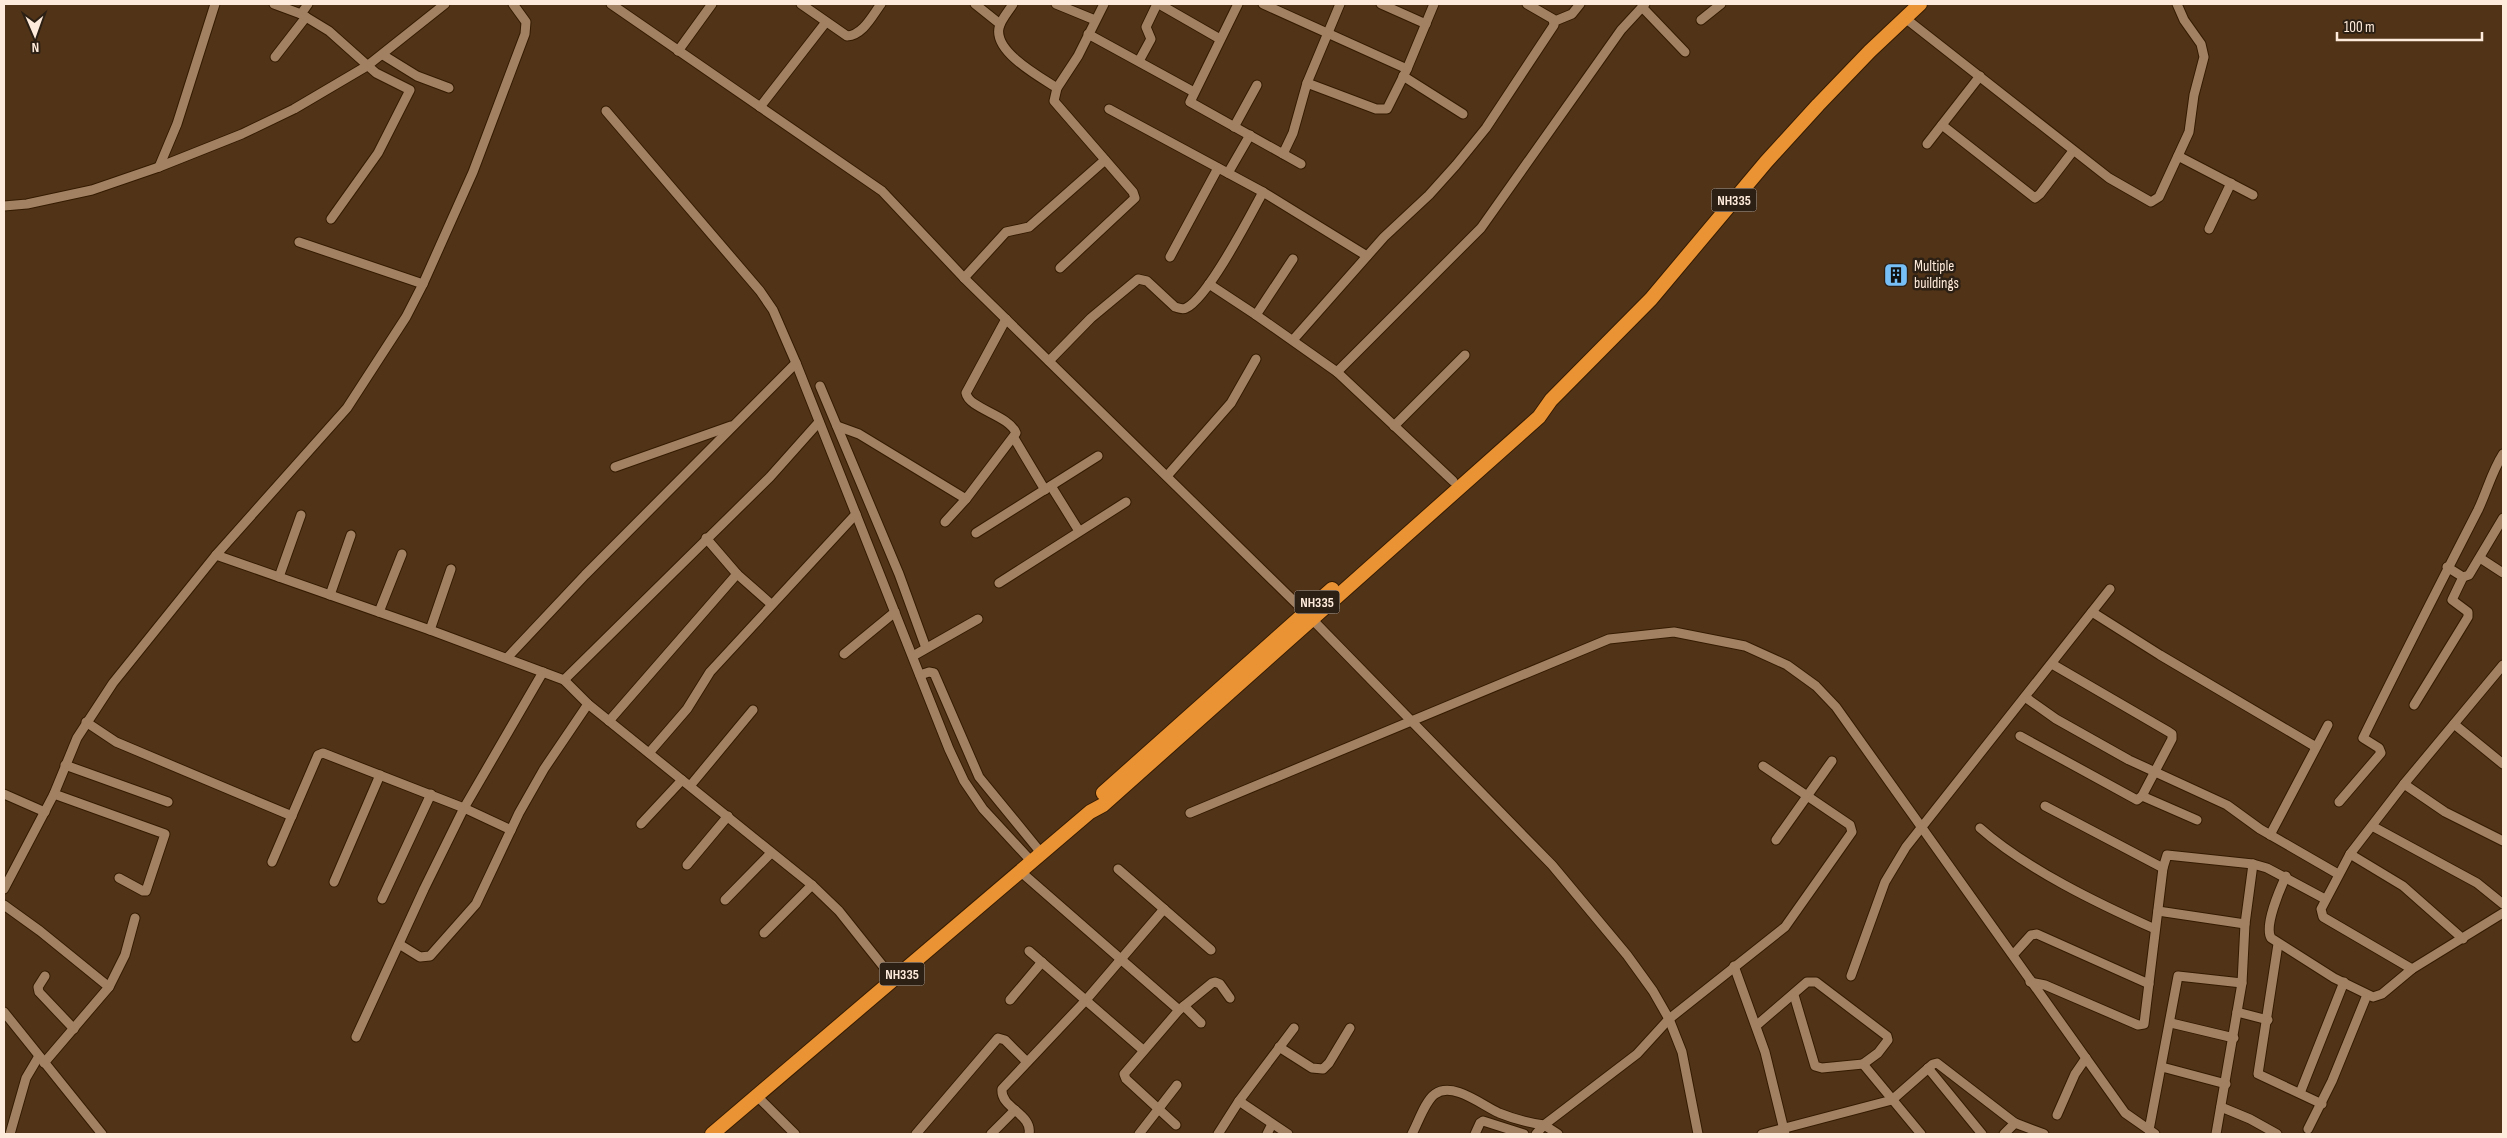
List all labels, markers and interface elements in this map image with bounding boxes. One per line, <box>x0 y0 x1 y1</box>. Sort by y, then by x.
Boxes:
north arrow <box>10 10 60 60</box>
scale bar <box>2337 10 2482 42</box>
text: 100 m <box>2344 18 2375 37</box>
text: N <box>31 39 39 56</box>
road number: NH335 <box>1712 188 1756 212</box>
place label: Multiple buildings <box>1914 257 1959 293</box>
building icon: Multiple buildings <box>1883 262 1909 288</box>
road number: NH335 <box>1294 590 1340 614</box>
road number: NH335 <box>880 962 924 986</box>

